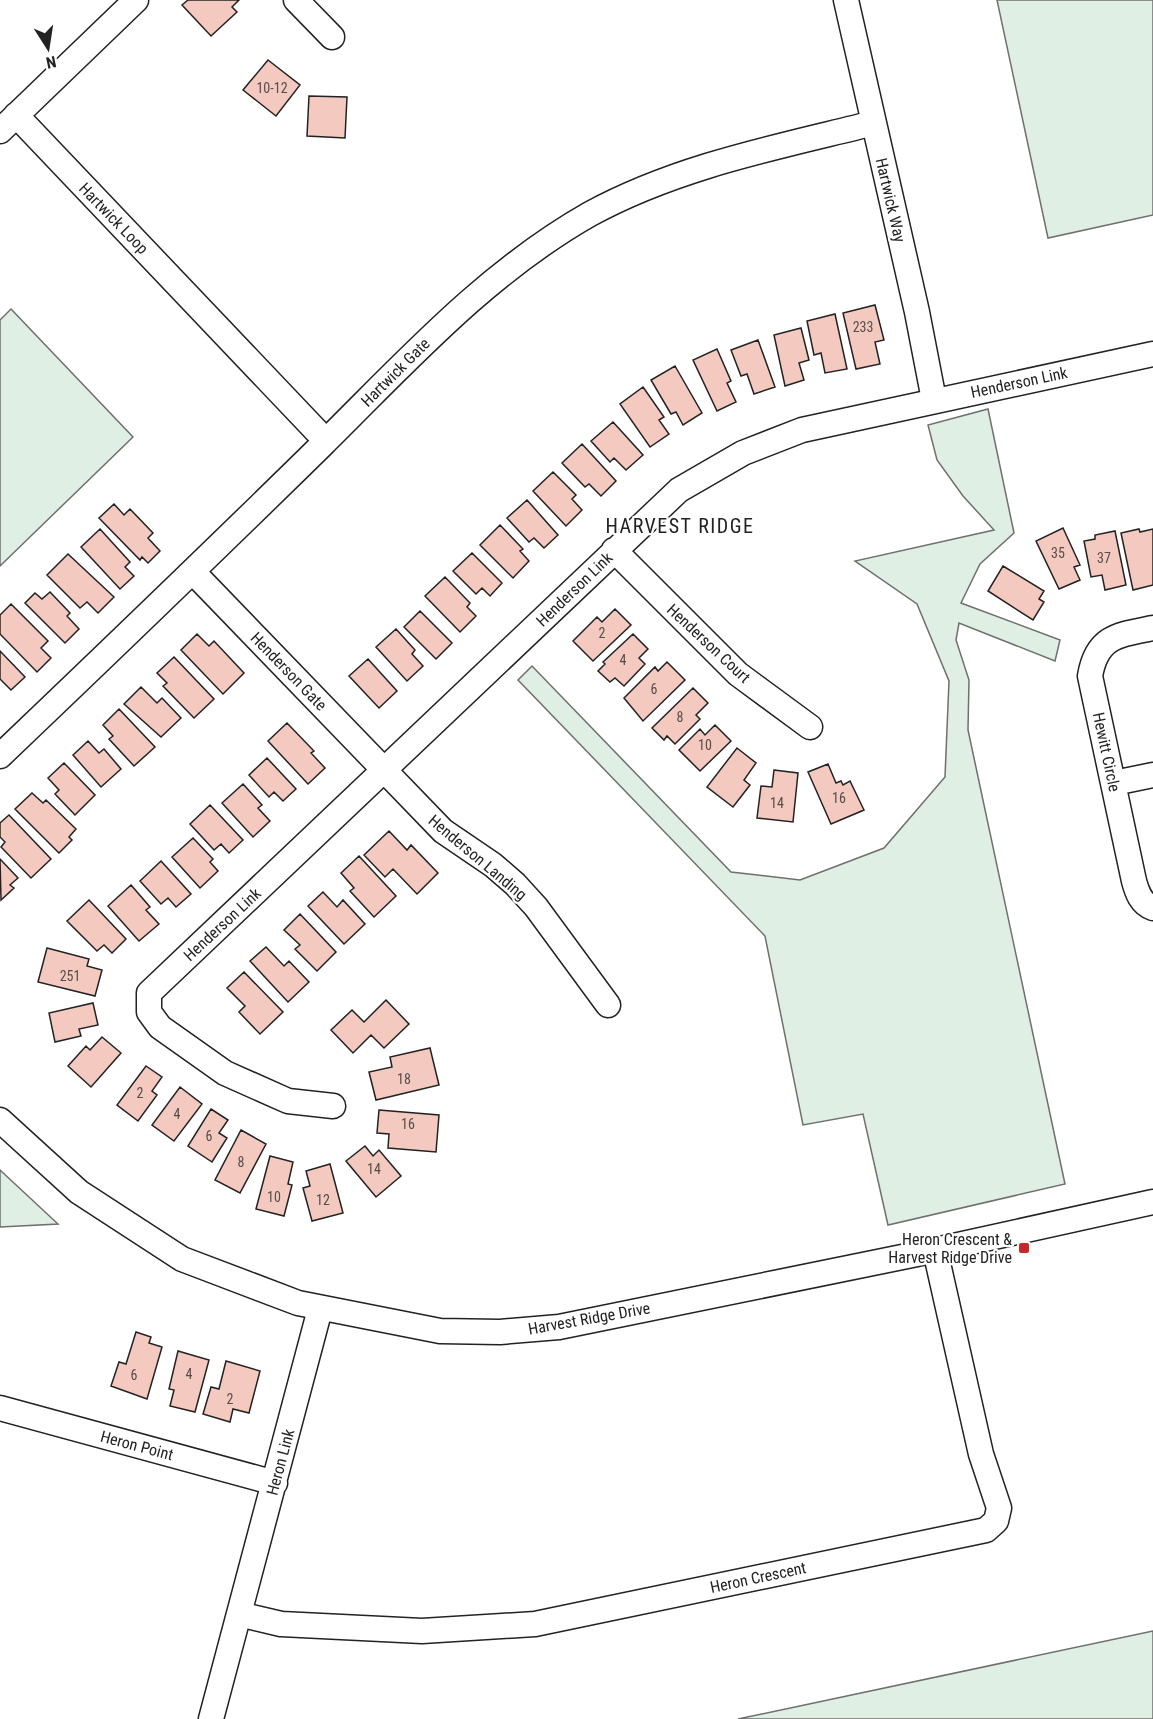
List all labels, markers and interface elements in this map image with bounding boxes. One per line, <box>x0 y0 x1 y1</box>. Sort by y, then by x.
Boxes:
north arrow <box>18 18 78 78</box>
text: N <box>44 52 58 72</box>
house number: 10-12 <box>256 80 288 96</box>
street label: Hartwick Way <box>872 156 910 245</box>
street label: Hartwick Loop <box>75 179 152 258</box>
house number: 233 <box>853 319 873 335</box>
street label: Hartwick Gate <box>357 334 434 411</box>
street label: Henderson Link <box>969 363 1070 402</box>
district label: HARVEST RIDGE <box>606 514 754 538</box>
house number: 35 <box>1051 545 1065 561</box>
street label: Henderson Link <box>532 548 617 630</box>
house number: 37 <box>1097 550 1111 566</box>
street label: Henderson Court <box>663 600 754 687</box>
house number: 2 <box>599 625 606 641</box>
street label: Henderson Gate <box>247 628 331 714</box>
house number: 4 <box>620 652 627 668</box>
house number: 6 <box>651 681 658 697</box>
house number: 8 <box>677 709 684 725</box>
street label: Hewitt Circle <box>1089 711 1124 794</box>
house number: 10 <box>698 737 712 753</box>
house number: 16 <box>832 790 846 806</box>
house number: 14 <box>770 795 784 811</box>
street label: Henderson Landing <box>425 811 531 904</box>
street label: Henderson Link <box>180 883 265 965</box>
house number: 251 <box>60 968 80 984</box>
house number: 18 <box>397 1071 411 1087</box>
house number: 2 <box>137 1085 144 1101</box>
house number: 4 <box>174 1106 181 1122</box>
house number: 16 <box>401 1116 415 1132</box>
house number: 6 <box>206 1128 213 1144</box>
house number: 8 <box>238 1154 245 1170</box>
house number: 14 <box>367 1161 381 1177</box>
house number: 10 <box>267 1189 281 1205</box>
house number: 12 <box>316 1192 330 1208</box>
place label: Heron Crescent & Harvest Ridge Drive <box>888 1230 1012 1267</box>
marker: Heron Crescent & Harvest Ridge Drive <box>1017 1241 1031 1255</box>
street label: Harvest Ridge Drive <box>527 1298 652 1339</box>
house number: 4 <box>186 1366 193 1382</box>
house number: 6 <box>131 1367 138 1383</box>
house number: 2 <box>227 1391 234 1407</box>
street label: Heron Link <box>263 1426 299 1497</box>
street label: Heron Point <box>98 1427 176 1464</box>
street label: Heron Crescent <box>708 1558 808 1597</box>

